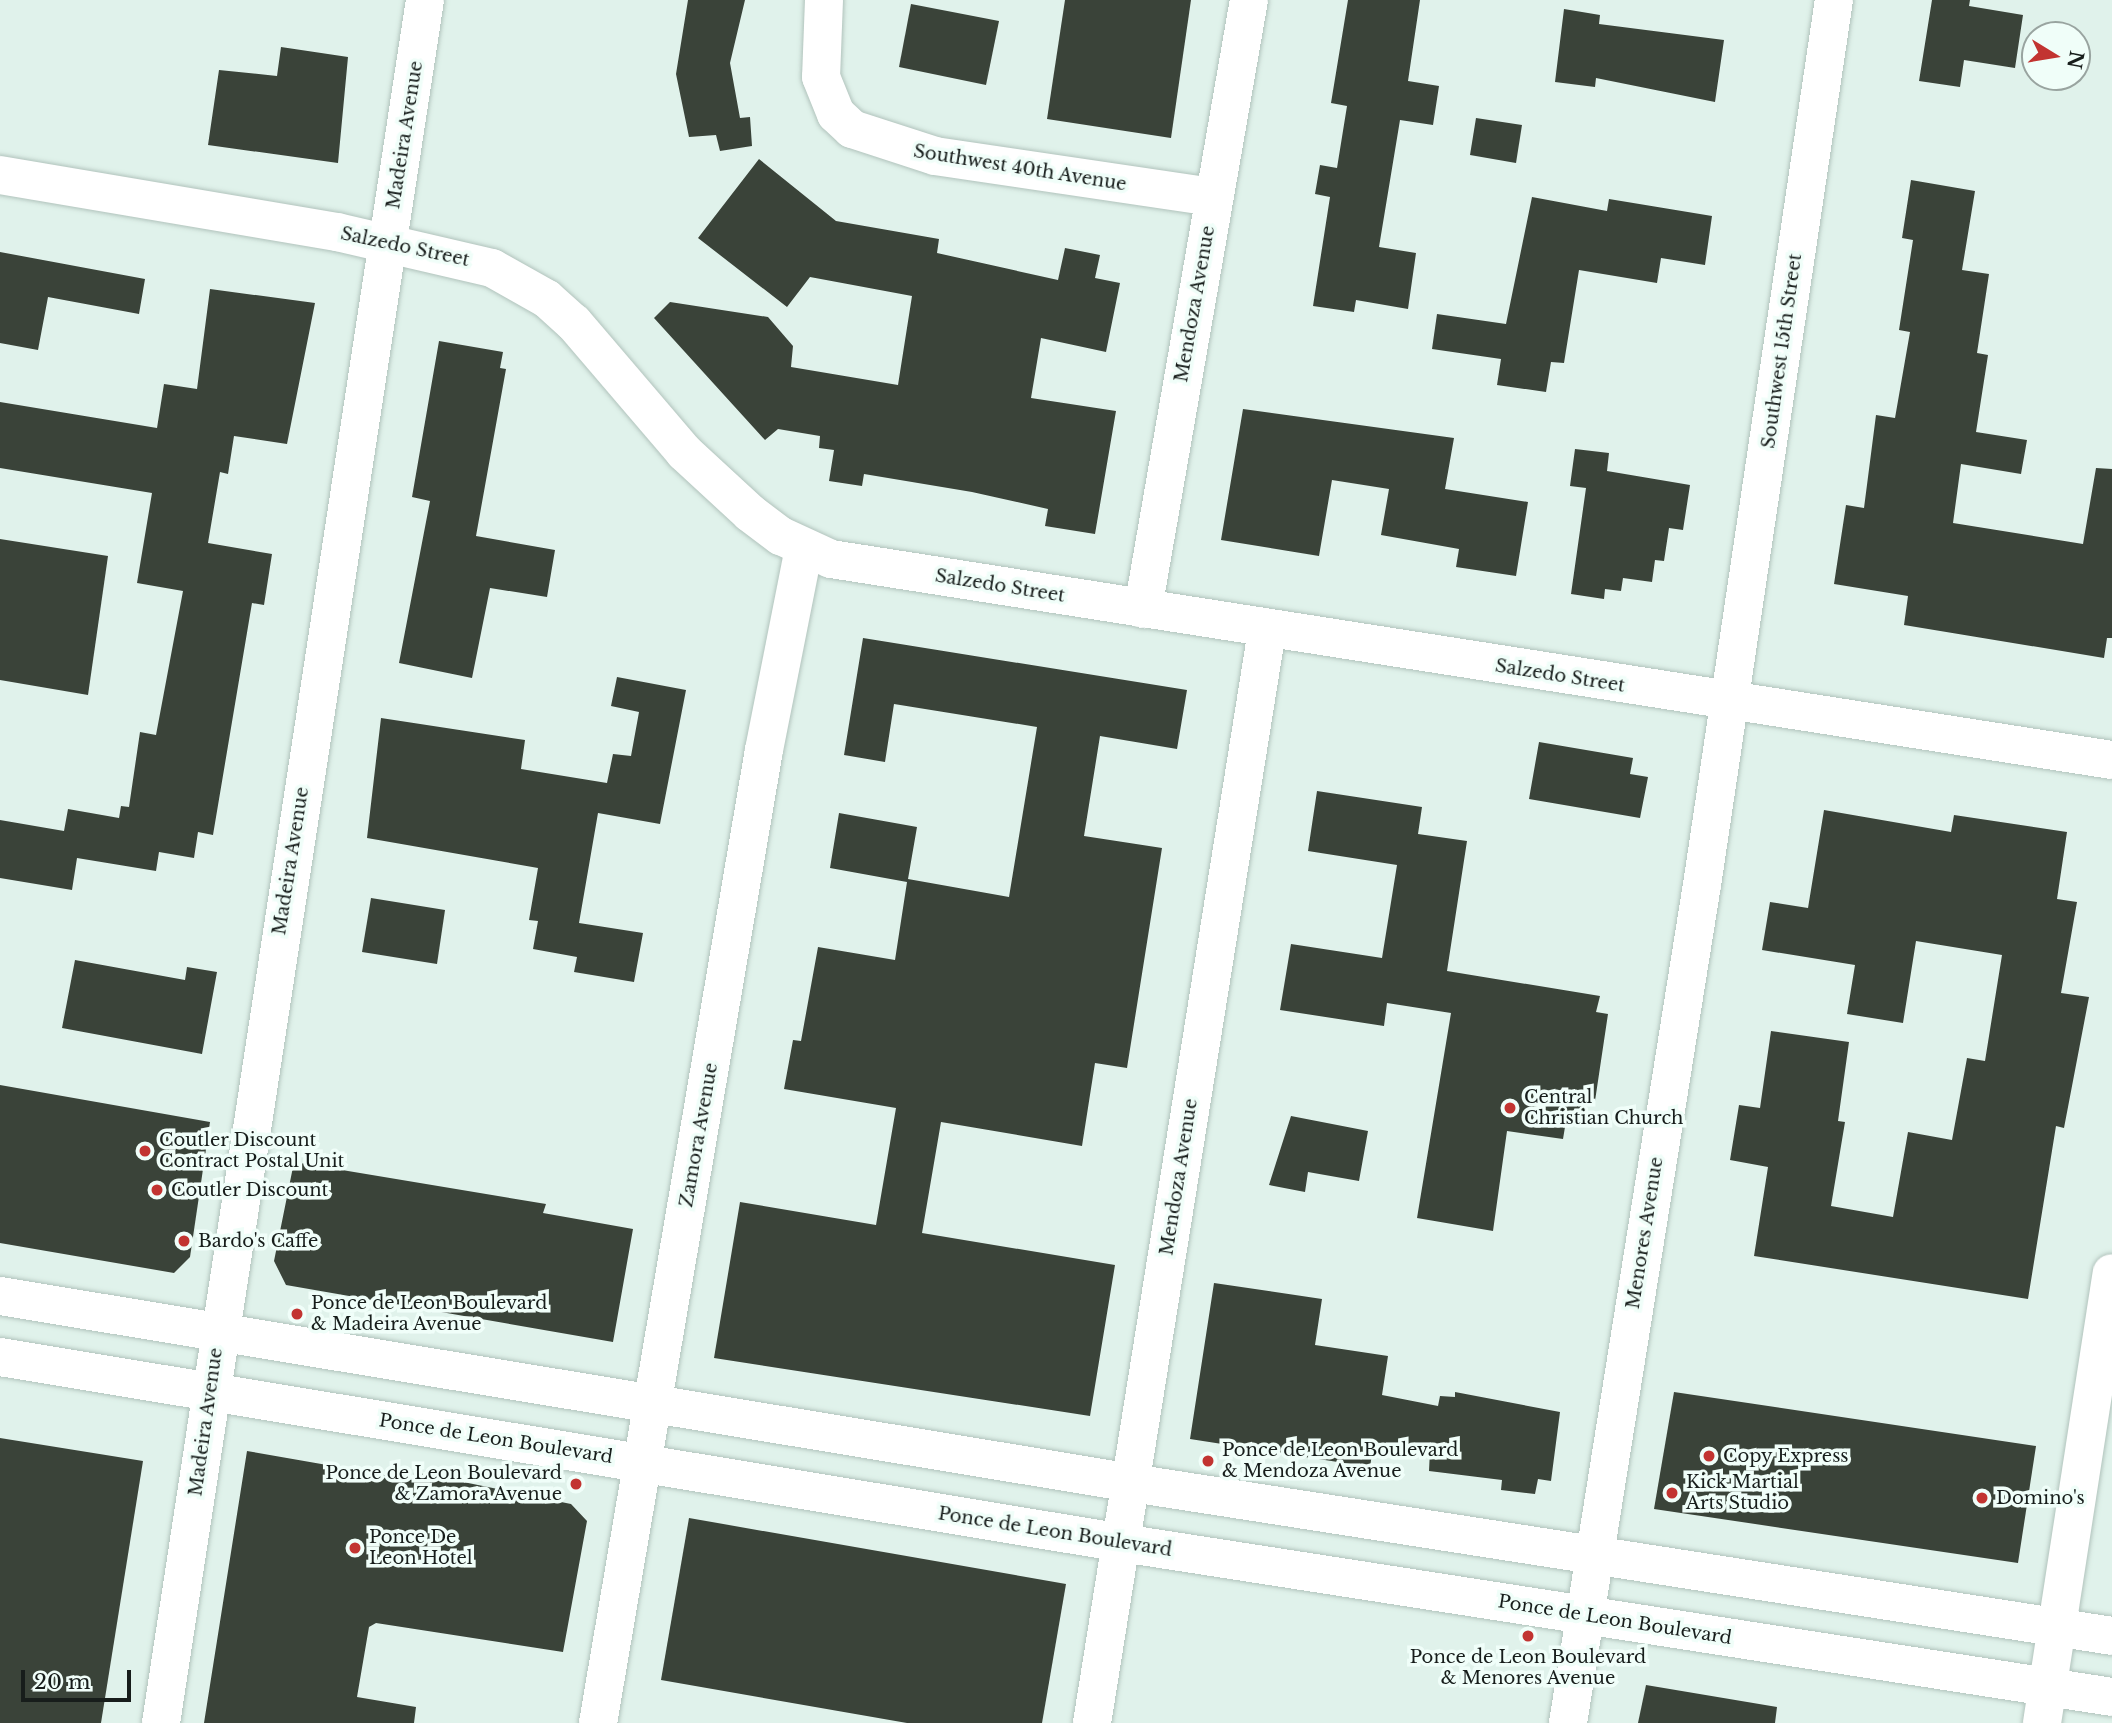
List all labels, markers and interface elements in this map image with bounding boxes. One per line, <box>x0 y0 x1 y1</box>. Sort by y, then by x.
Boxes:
north arrow <box>2021 21 2091 91</box>
text: N <box>2062 49 2088 71</box>
street label: Madeira Avenue <box>383 59 427 211</box>
street label: Southwest 40th Avenue <box>912 140 1128 196</box>
street label: Salzedo Street <box>339 223 471 271</box>
street label: Mendoza Avenue <box>1171 224 1219 384</box>
street label: Southwest 15th Street <box>1758 252 1806 450</box>
street label: Salzedo Street <box>934 565 1066 607</box>
street label: Salzedo Street <box>1494 655 1626 697</box>
street label: Madeira Avenue <box>269 785 313 937</box>
street label: Zamora Avenue <box>676 1061 722 1209</box>
place label: Central Christian Church <box>1524 1087 1683 1130</box>
street label: Mendoza Avenue <box>1156 1097 1202 1257</box>
marker: Central Christian Church <box>1502 1100 1518 1116</box>
place label: Coutler Discount Contract Postal Unit <box>159 1130 344 1172</box>
marker: Coutler Discount Contract Postal Unit <box>137 1143 153 1159</box>
street label: Menores Avenue <box>1622 1155 1668 1311</box>
place label: Coutler Discount <box>171 1179 329 1201</box>
marker: Coutler Discount <box>149 1182 165 1198</box>
place label: Bardo's Caffe <box>198 1230 318 1252</box>
marker: Bardo's Caffe <box>176 1233 192 1249</box>
place label: Ponce de Leon Boulevard & Madeira Avenue <box>311 1293 547 1336</box>
marker: Ponce de Leon Boulevard & Madeira Avenue <box>289 1306 305 1322</box>
street label: Madeira Avenue <box>185 1346 227 1498</box>
street label: Ponce de Leon Boulevard <box>378 1410 614 1468</box>
place label: Ponce de Leon Boulevard & Mendoza Avenue <box>1222 1440 1458 1482</box>
place label: Copy Express <box>1723 1445 1849 1467</box>
marker: Copy Express <box>1701 1448 1717 1464</box>
marker: Ponce de Leon Boulevard & Mendoza Avenue <box>1200 1453 1216 1469</box>
place label: Ponce de Leon Boulevard & Zamora Avenue <box>326 1463 562 1506</box>
place label: Kick Martial Arts Studio <box>1686 1472 1799 1514</box>
marker: Ponce de Leon Boulevard & Zamora Avenue <box>568 1476 584 1492</box>
marker: Kick Martial Arts Studio <box>1664 1485 1680 1501</box>
place label: Domino's <box>1996 1487 2085 1509</box>
marker: Domino's <box>1974 1490 1990 1506</box>
street label: Ponce de Leon Boulevard <box>937 1503 1173 1561</box>
place label: Ponce De Leon Hotel <box>369 1527 473 1570</box>
marker: Ponce De Leon Hotel <box>347 1540 363 1556</box>
street label: Ponce de Leon Boulevard <box>1497 1591 1733 1649</box>
marker: Ponce de Leon Boulevard & Menores Avenue <box>1520 1628 1536 1644</box>
place label: Ponce de Leon Boulevard & Menores Avenue <box>1410 1647 1646 1690</box>
scale bar <box>24 1656 135 1700</box>
text: 20 m <box>34 1669 91 1695</box>

